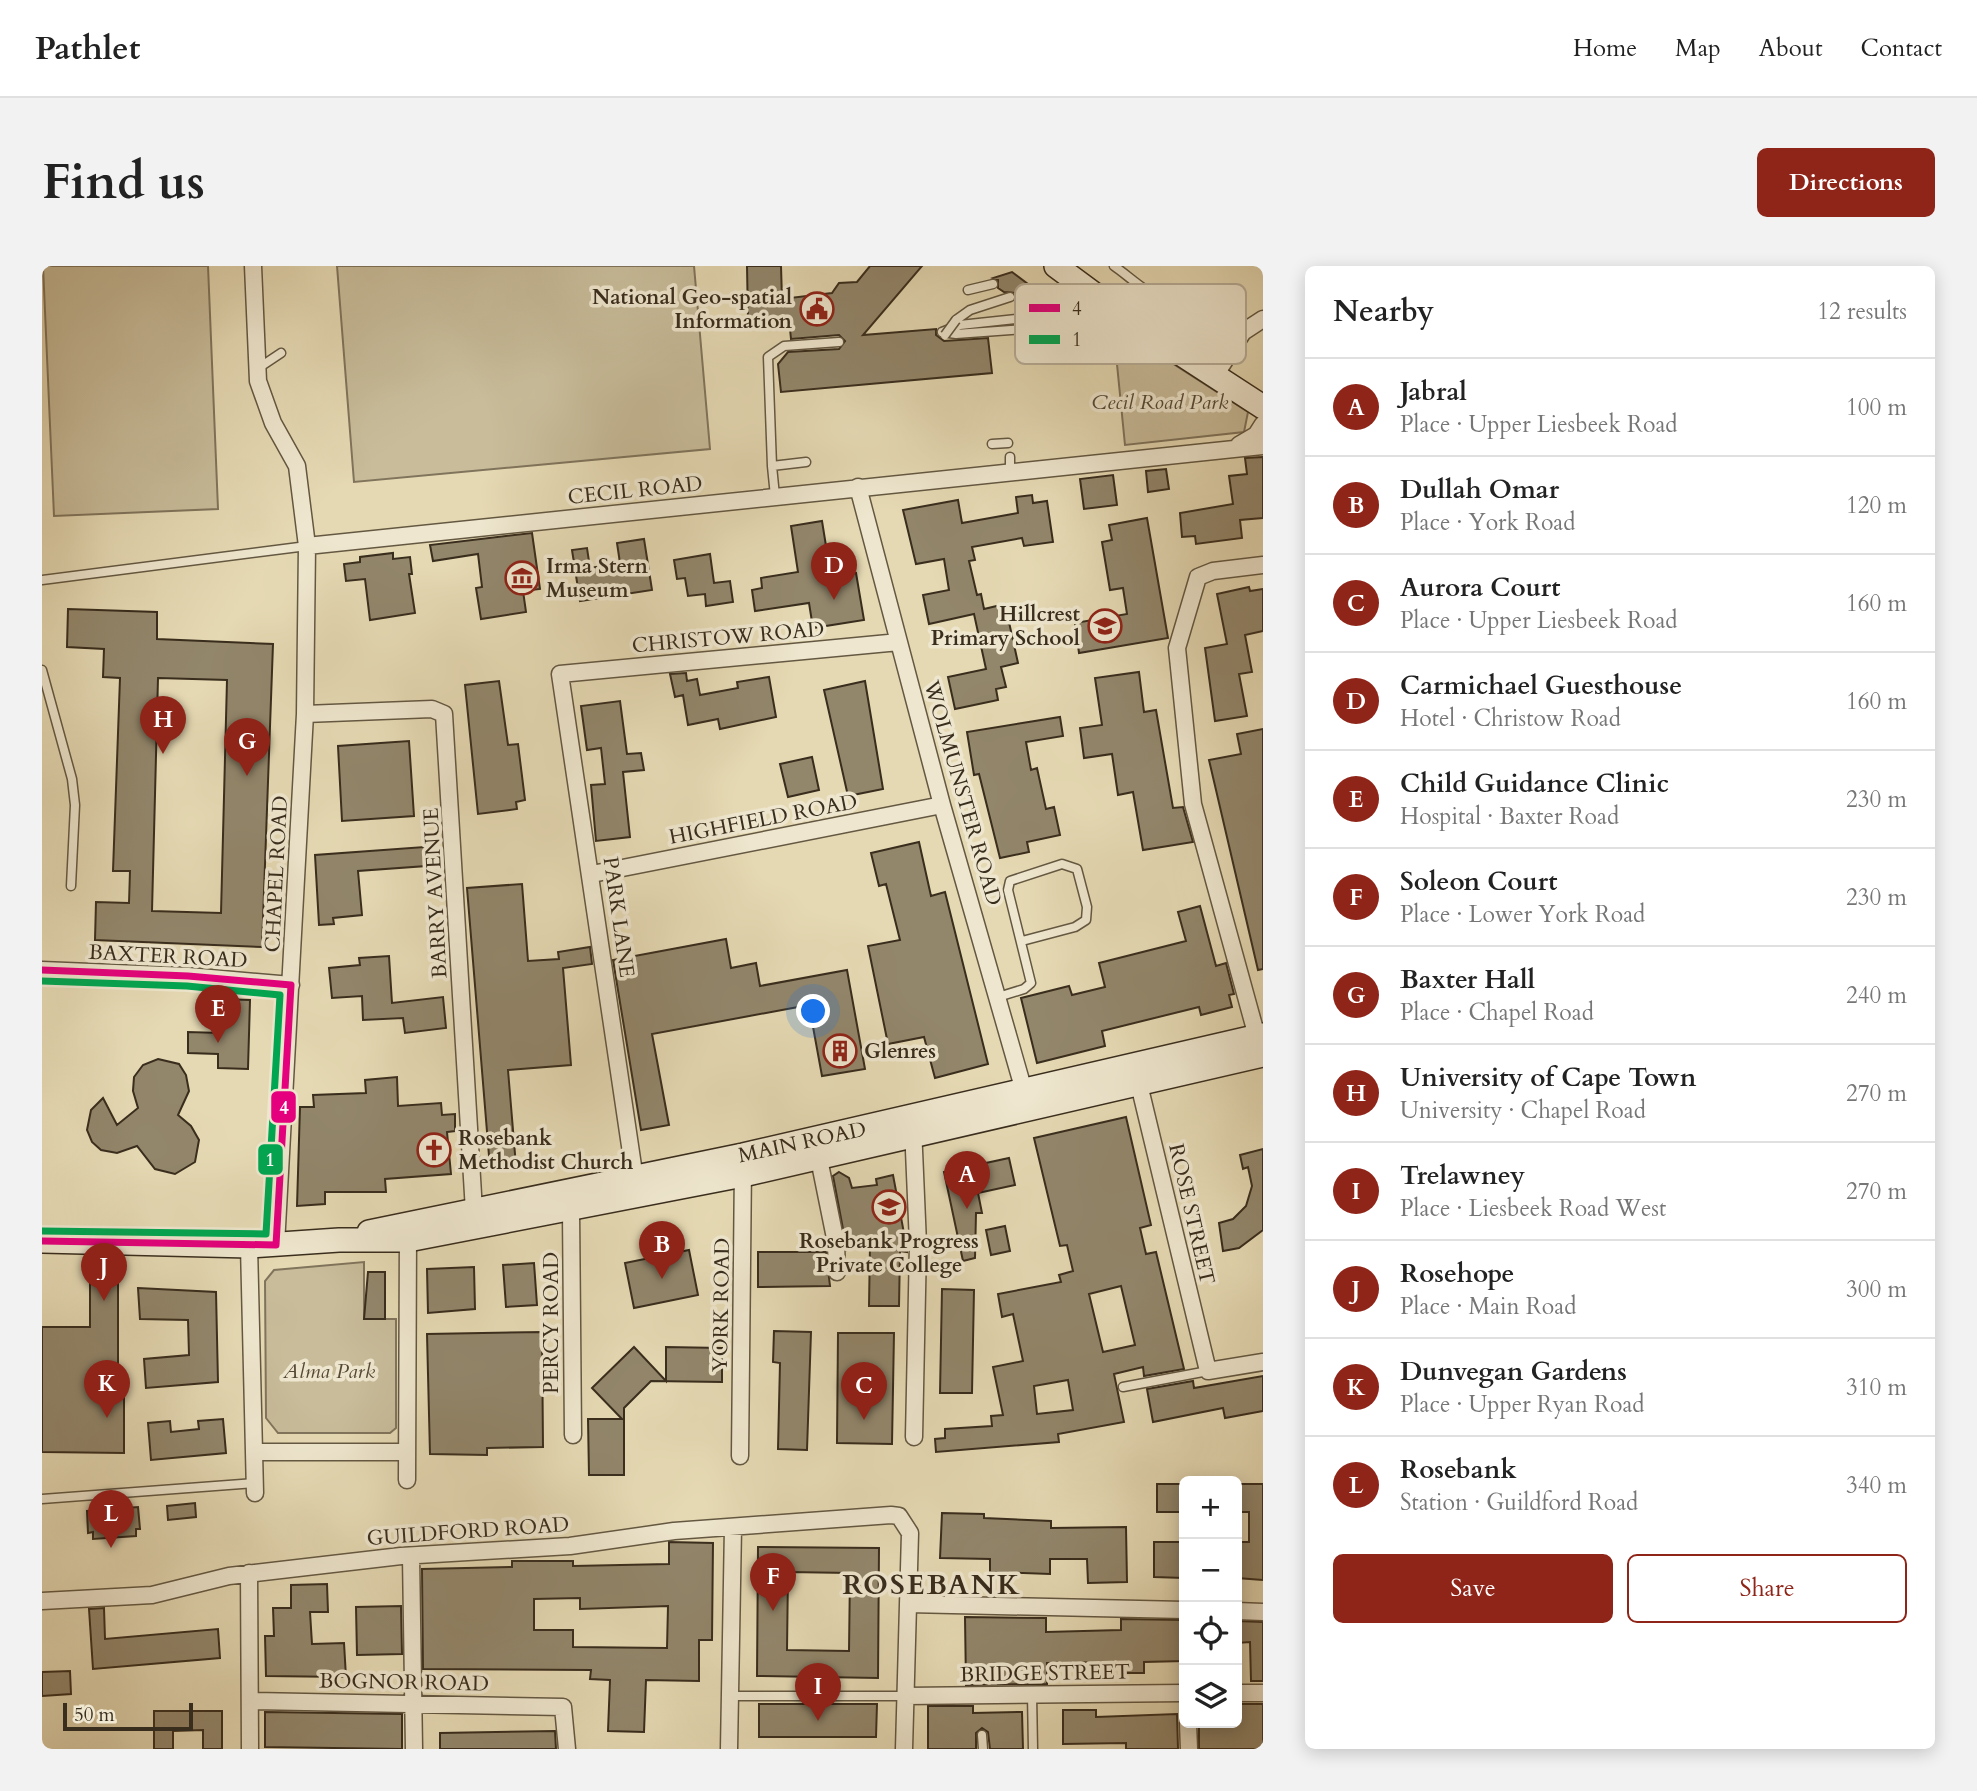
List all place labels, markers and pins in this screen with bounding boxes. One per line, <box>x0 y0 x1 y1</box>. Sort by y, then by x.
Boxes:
place label: National Geo-spatial Information <box>592 283 793 336</box>
public building icon: National Geo-spatial Information <box>798 290 836 328</box>
pin: D <box>811 542 857 600</box>
place label: Irma Stern Museum <box>546 552 648 605</box>
museum icon: Irma Stern Museum <box>503 559 541 597</box>
place label: Hillcrest Primary School <box>931 600 1081 653</box>
school or university icon: Hillcrest Primary School <box>1086 607 1124 645</box>
pin: H <box>140 696 186 754</box>
pin: G <box>224 718 270 776</box>
pin: E <box>195 985 241 1043</box>
building icon: Glenres <box>821 1032 859 1070</box>
place label: Glenres <box>864 1037 936 1066</box>
place label: Rosebank Methodist Church <box>458 1124 633 1177</box>
church icon: Rosebank Methodist Church <box>415 1131 453 1169</box>
pin: A <box>944 1151 990 1209</box>
school or university icon: Rosebank Progress Private College <box>870 1188 908 1226</box>
pin: B <box>639 1221 685 1279</box>
place label: Rosebank Progress Private College <box>799 1227 979 1280</box>
pin: J <box>81 1243 127 1301</box>
pin: K <box>84 1360 130 1418</box>
pin: C <box>841 1362 887 1420</box>
pin: L <box>88 1490 134 1548</box>
pin: F <box>750 1553 796 1611</box>
pin: I <box>795 1663 841 1721</box>

